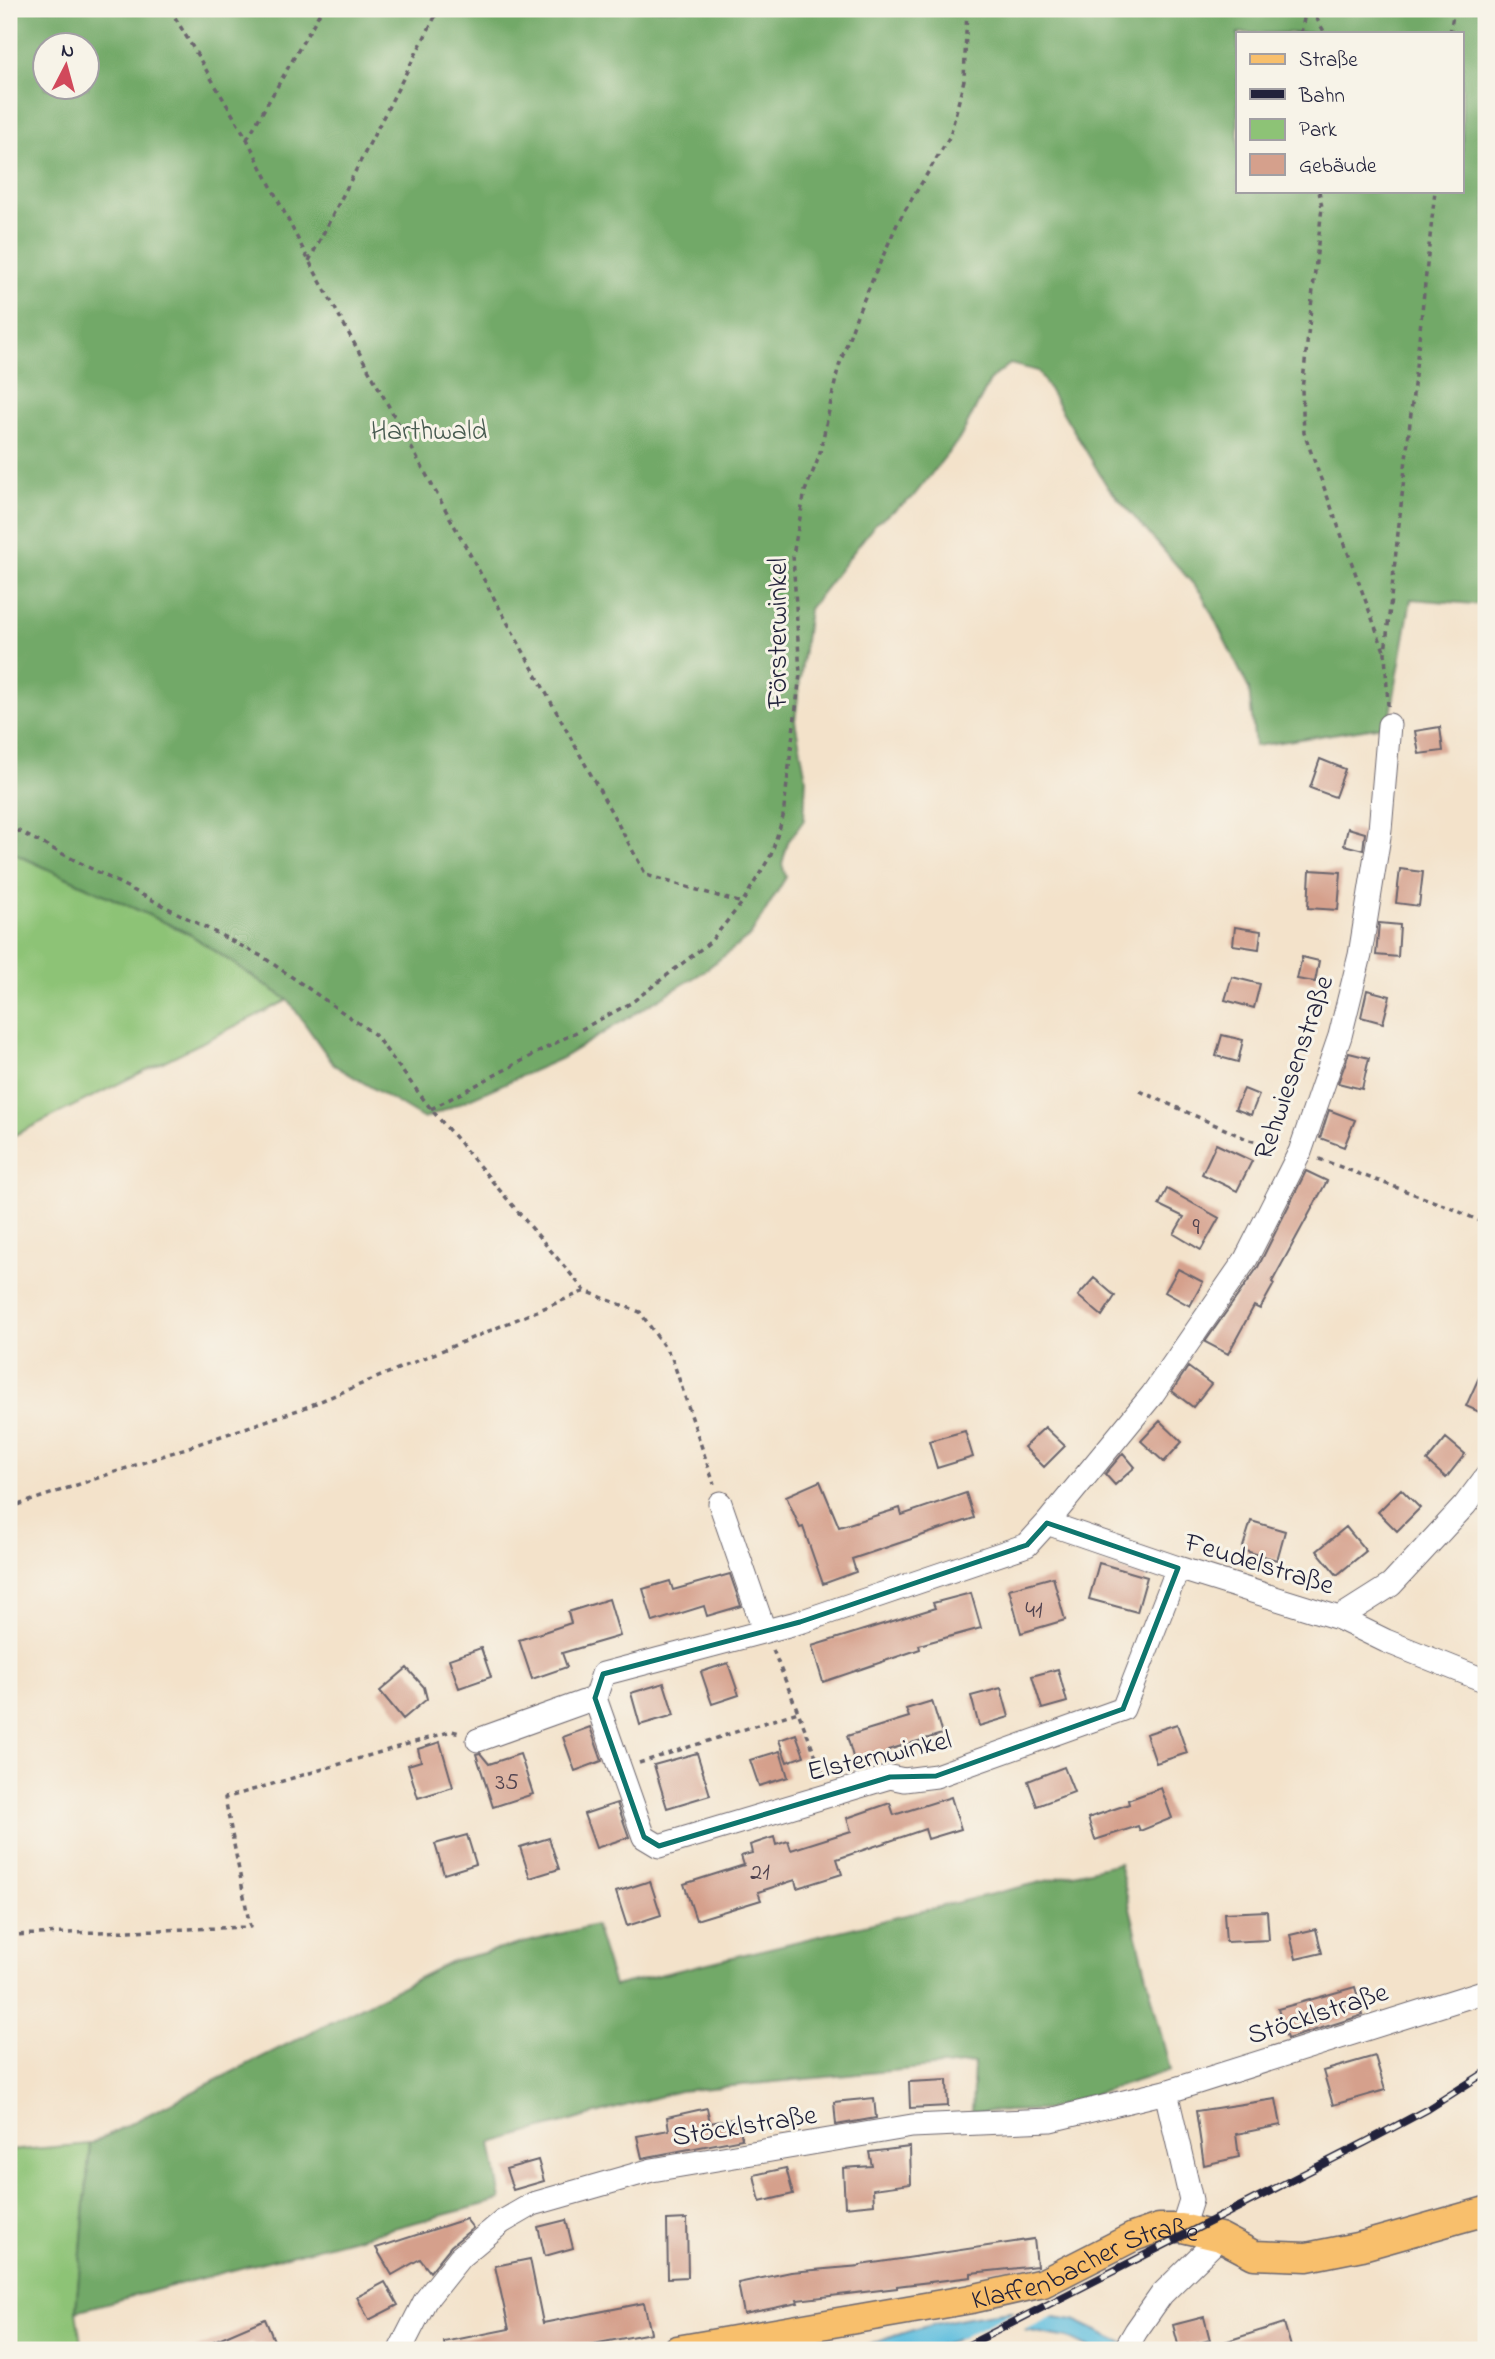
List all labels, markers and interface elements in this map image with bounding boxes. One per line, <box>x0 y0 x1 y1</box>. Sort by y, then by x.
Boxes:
north arrow <box>32 32 102 102</box>
legend <box>1236 32 1464 192</box>
text: N <box>60 37 75 66</box>
text: Straße <box>1299 46 1358 76</box>
text: Bahn <box>1298 82 1345 112</box>
text: Park <box>1299 116 1338 146</box>
text: Gebäude <box>1299 152 1377 182</box>
park label: Harthwald <box>371 412 488 453</box>
street label: Försterwinkel <box>759 558 800 709</box>
street label: Rehwiesenstraße <box>1245 970 1346 1166</box>
house number: 9 <box>1192 1211 1200 1246</box>
street label: Feudelstraße <box>1178 1523 1339 1608</box>
house number: 41 <box>1025 1594 1043 1629</box>
street label: Elsternwinkel <box>804 1721 956 1794</box>
house number: 35 <box>495 1766 519 1801</box>
house number: 21 <box>750 1856 770 1891</box>
street label: Stöcklstraße <box>1242 1973 1394 2057</box>
street label: Stöcklstraße <box>669 2096 820 2159</box>
street label: Klaffenbacher Straße <box>968 2211 1203 2322</box>

